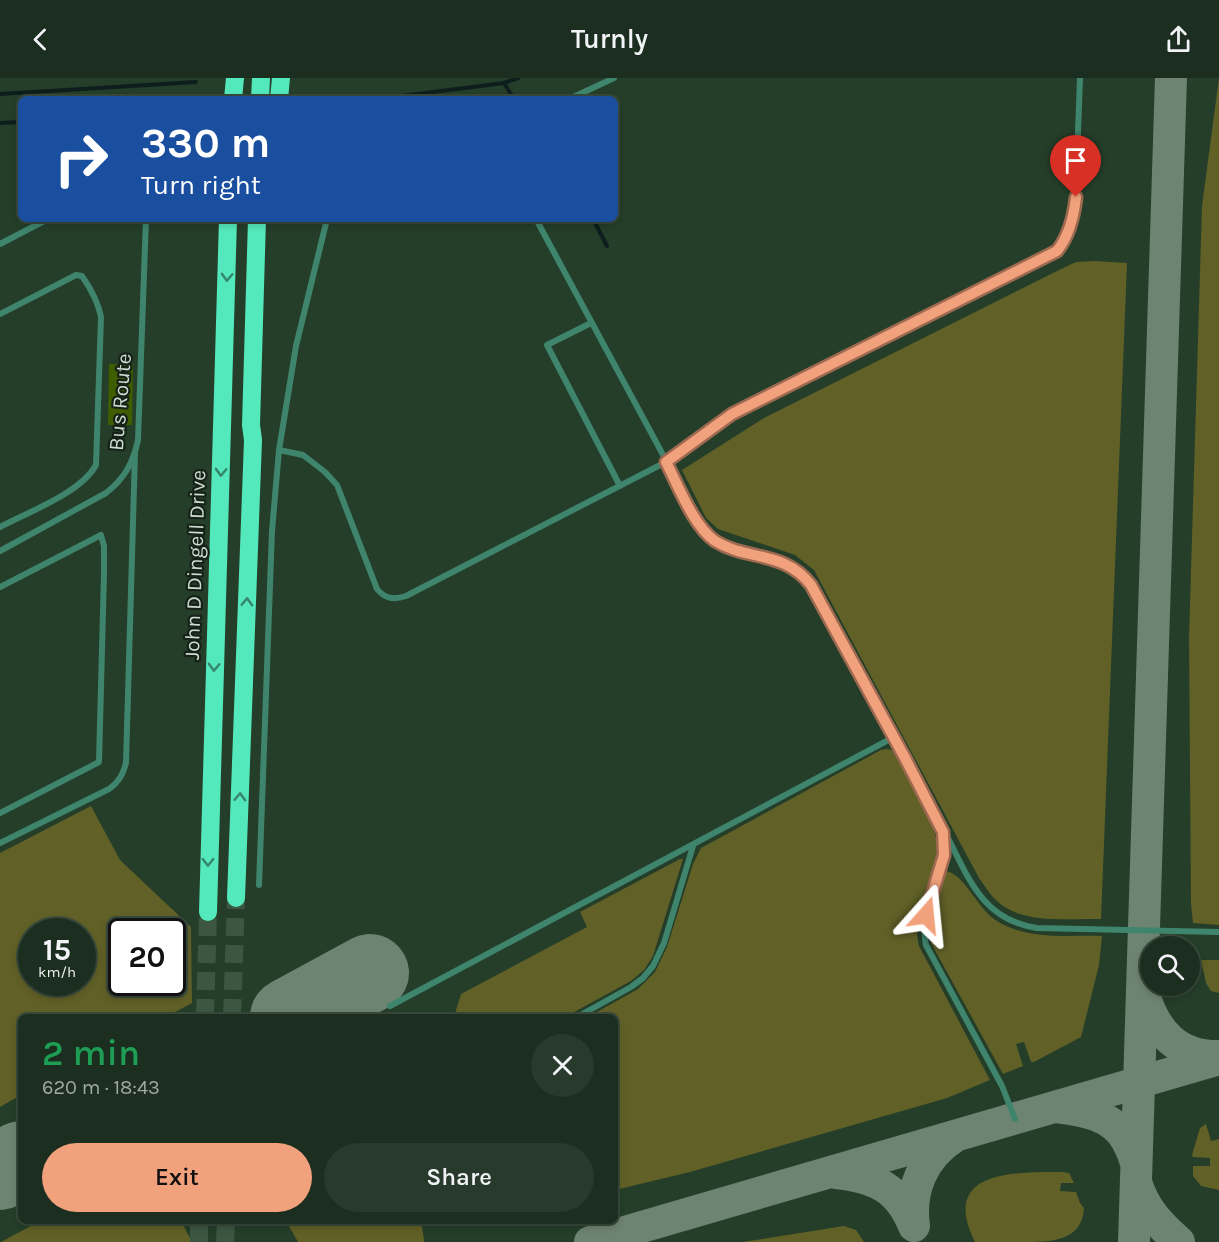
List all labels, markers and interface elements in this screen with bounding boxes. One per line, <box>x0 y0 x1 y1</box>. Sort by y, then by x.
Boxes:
icon: back <box>24 23 57 56</box>
text: Turnly <box>571 23 648 55</box>
icon: share <box>1162 23 1195 56</box>
text: 330 m <box>141 118 270 168</box>
icon: right <box>42 120 120 198</box>
pin <box>1050 135 1101 197</box>
icon: arrive <box>1059 144 1092 177</box>
text: Turn right <box>141 169 261 201</box>
one-way arrow <box>220 273 233 282</box>
street label: Bus Route <box>104 352 136 452</box>
one-way arrow <box>214 468 227 477</box>
street label: John D Dingell Drive <box>180 469 210 661</box>
one-way arrow <box>241 598 254 607</box>
one-way arrow <box>208 663 221 672</box>
one-way arrow <box>234 793 247 802</box>
one-way arrow <box>202 858 215 867</box>
position arrow <box>894 883 958 947</box>
speed limit sign: 20 <box>108 918 186 996</box>
text: 15 <box>43 932 71 968</box>
map controls <box>1140 936 1200 996</box>
button: search <box>1140 936 1200 996</box>
text: km/h <box>38 963 76 981</box>
text: 2 min <box>42 1032 140 1074</box>
button: close <box>531 1034 594 1097</box>
text: 620 m · 18:43 <box>42 1076 160 1099</box>
button: Exit <box>42 1143 312 1212</box>
button: Share <box>324 1143 594 1212</box>

